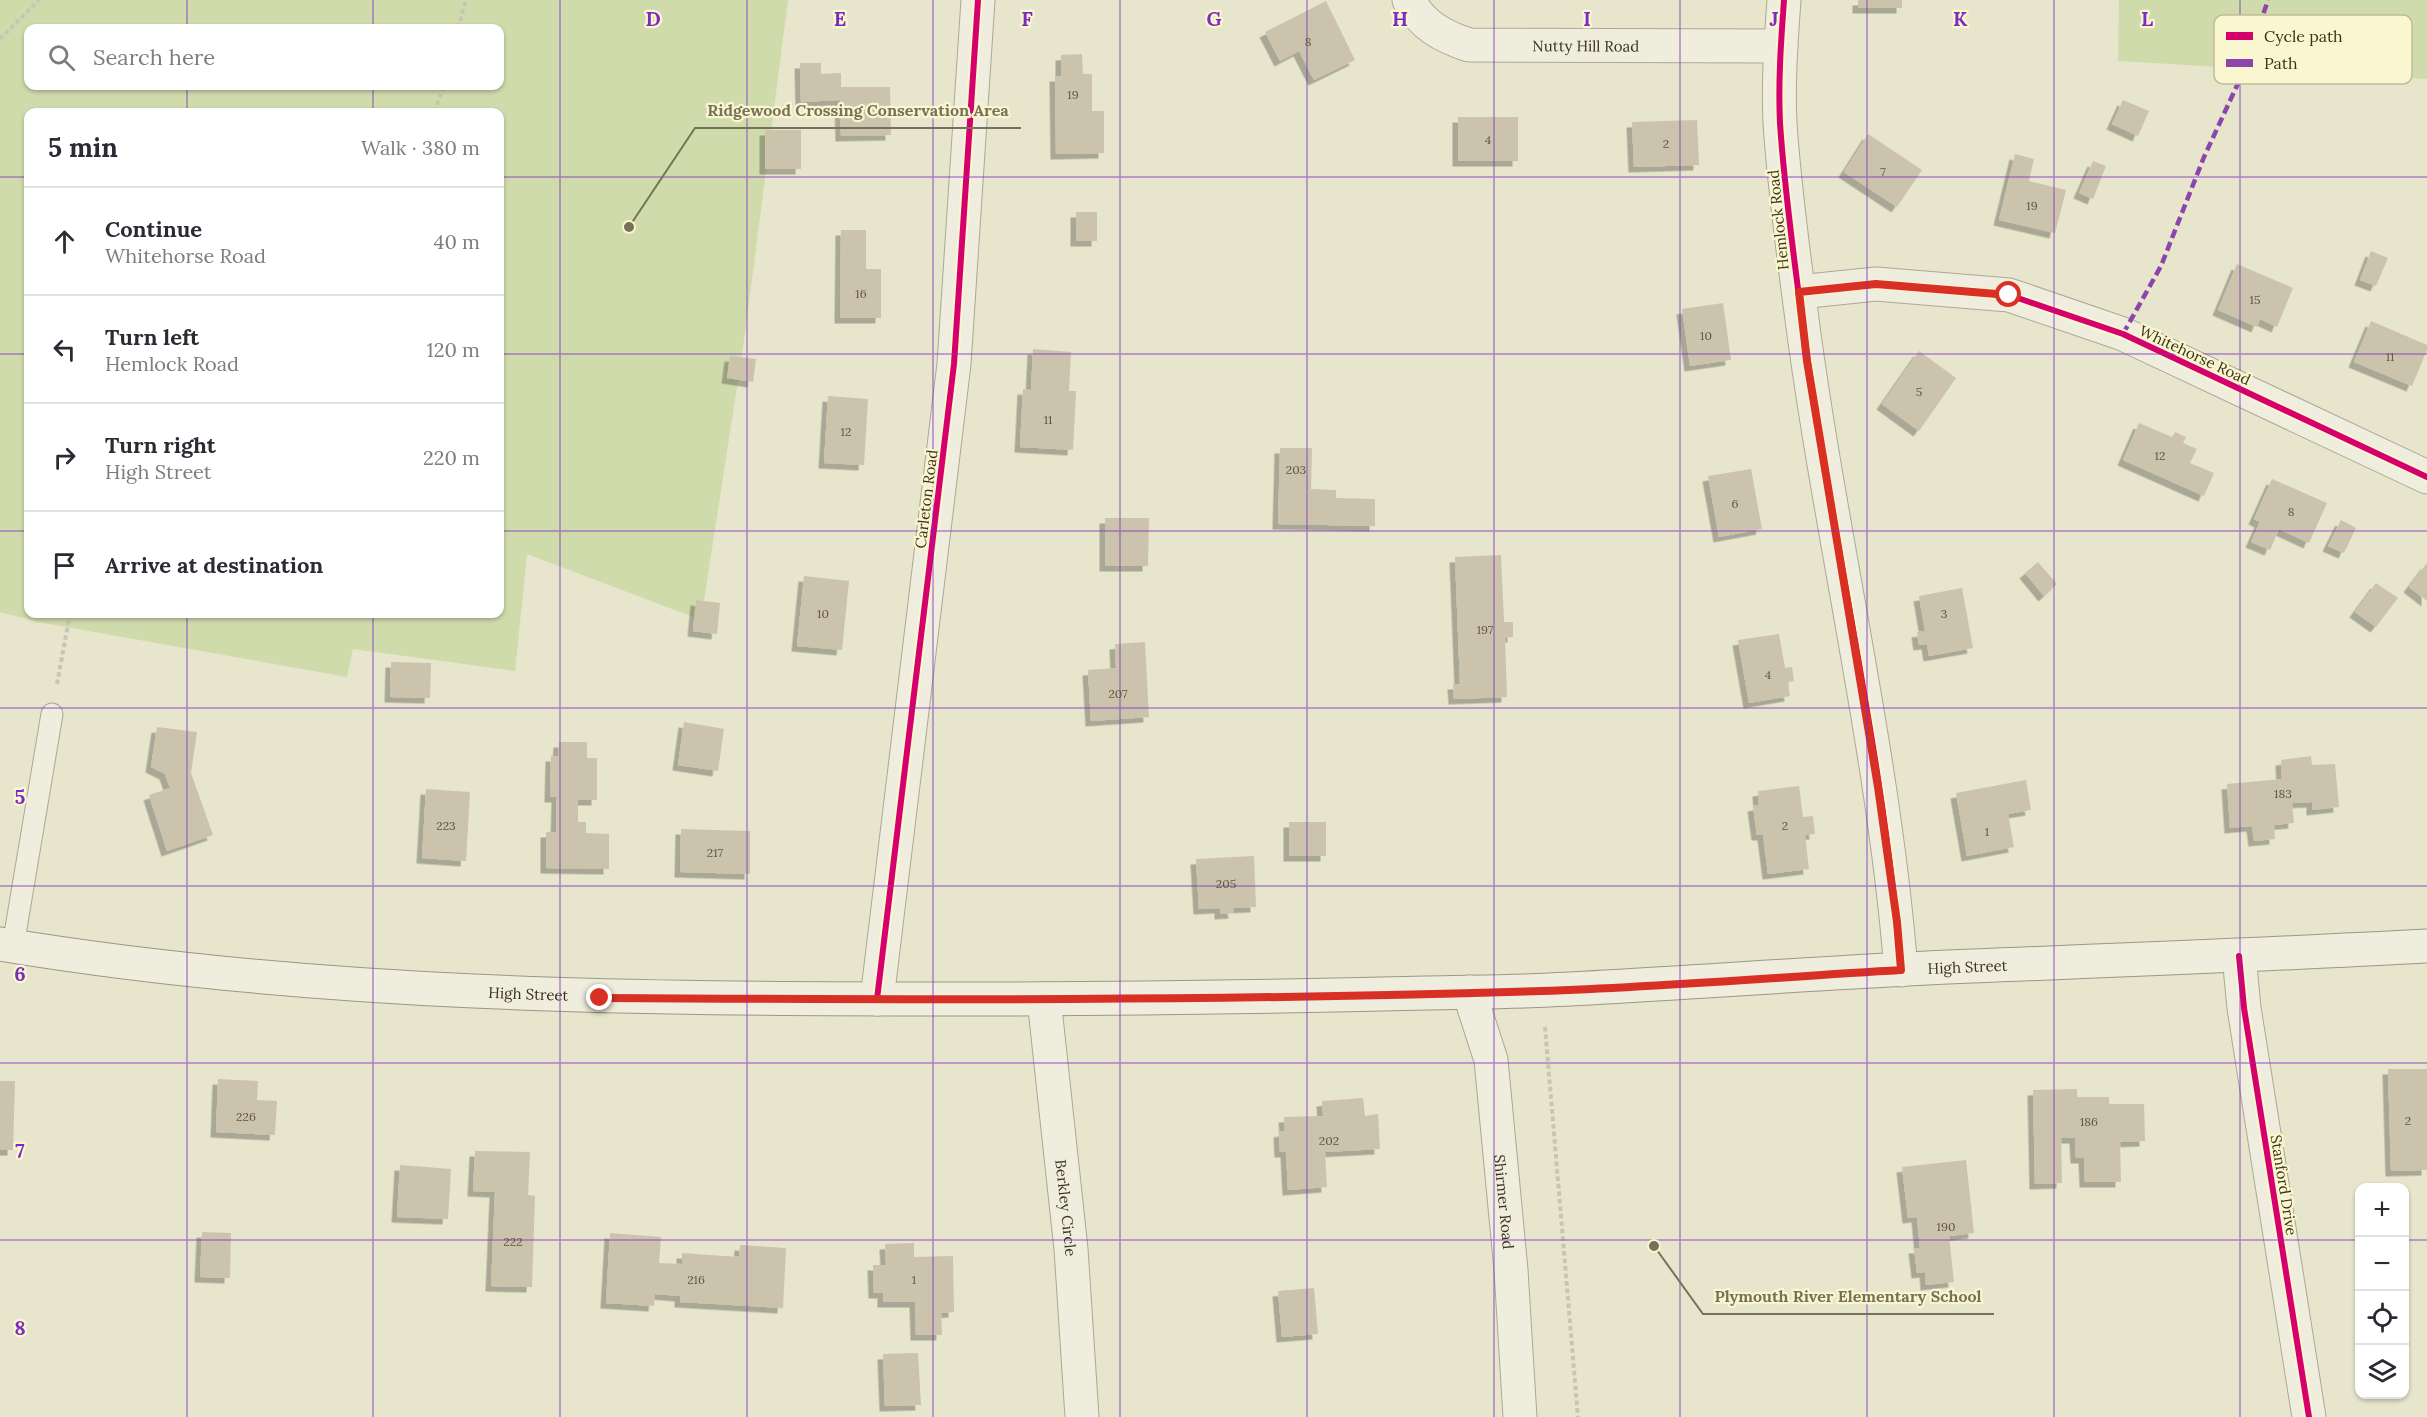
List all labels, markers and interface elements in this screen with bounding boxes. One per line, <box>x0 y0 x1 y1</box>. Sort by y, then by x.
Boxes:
text: D <box>645 6 661 31</box>
text: E <box>834 6 846 31</box>
text: F <box>1021 6 1033 31</box>
text: G <box>1206 6 1222 31</box>
text: H <box>1392 6 1408 31</box>
text: I <box>1583 6 1591 31</box>
text: J <box>1769 6 1779 31</box>
text: K <box>1953 6 1968 31</box>
text: L <box>2141 6 2153 31</box>
legend <box>2214 15 2412 84</box>
search box <box>24 24 504 90</box>
text: Cycle path <box>2264 26 2343 46</box>
house number: 8 <box>1305 34 1312 49</box>
street label: Nutty Hill Road <box>1532 36 1639 55</box>
icon: search <box>45 41 78 74</box>
text: Search here <box>93 43 215 71</box>
text: Path <box>2264 53 2298 73</box>
house number: 19 <box>1067 87 1079 102</box>
callout: Ridgewood Crossing Conservation Area <box>695 94 1021 128</box>
text: Ridgewood Crossing Conservation Area <box>707 100 1009 120</box>
text: 5 min <box>48 131 118 164</box>
house number: 4 <box>1485 132 1492 147</box>
text: Walk · 380 m <box>361 135 480 160</box>
house number: 2 <box>1663 136 1669 151</box>
house number: 7 <box>1880 164 1886 179</box>
street label: Hemlock Road <box>1763 169 1793 271</box>
house number: 19 <box>2026 198 2038 213</box>
text: Continue <box>105 215 202 243</box>
icon: ahead <box>48 225 81 258</box>
text: 40 m <box>434 229 480 254</box>
text: Whitehorse Road <box>105 243 266 268</box>
route start <box>1995 281 2021 307</box>
house number: 16 <box>855 286 867 301</box>
house number: 15 <box>2250 292 2260 307</box>
street label: Whitehorse Road <box>2136 321 2254 389</box>
text: Turn left <box>105 323 199 351</box>
house number: 10 <box>1700 328 1712 343</box>
icon: left <box>48 333 81 366</box>
text: 120 m <box>426 337 480 362</box>
house number: 11 <box>2386 349 2394 364</box>
text: Hemlock Road <box>105 351 239 376</box>
house number: 5 <box>1916 384 1922 399</box>
house number: 11 <box>1044 412 1052 427</box>
house number: 12 <box>841 424 851 439</box>
text: Turn right <box>105 431 216 459</box>
icon: right <box>48 441 81 474</box>
text: 220 m <box>423 445 480 470</box>
house number: 12 <box>2155 448 2165 463</box>
street label: Carleton Road <box>911 449 941 549</box>
text: High Street <box>105 459 212 484</box>
house number: 203 <box>1286 462 1307 477</box>
house number: 6 <box>1732 496 1739 511</box>
house number: 8 <box>2288 504 2295 519</box>
icon: arrive <box>48 549 81 582</box>
text: Arrive at destination <box>105 551 323 579</box>
house number: 10 <box>817 606 829 621</box>
house number: 3 <box>1941 606 1948 621</box>
house number: 197 <box>1477 622 1494 637</box>
house number: 4 <box>1765 667 1772 682</box>
house number: 207 <box>1108 686 1128 701</box>
text: 5 <box>15 784 26 809</box>
house number: 183 <box>2274 786 2292 801</box>
house number: 223 <box>436 818 456 833</box>
house number: 2 <box>1782 818 1788 833</box>
house number: 1 <box>1985 824 1989 839</box>
house number: 217 <box>707 845 724 860</box>
house number: 205 <box>1216 876 1236 891</box>
street label: High Street <box>1927 955 2008 977</box>
text: 6 <box>14 961 26 986</box>
street label: High Street <box>488 982 569 1004</box>
route end <box>586 984 612 1010</box>
house number: 226 <box>236 1109 256 1124</box>
house number: 2 <box>2405 1113 2411 1128</box>
house number: 186 <box>2080 1114 2098 1129</box>
house number: 202 <box>1319 1133 1339 1148</box>
street label: Stanford Drive <box>2267 1133 2301 1237</box>
text: 7 <box>15 1138 25 1163</box>
street label: Shirmer Road <box>1491 1154 1518 1250</box>
street label: Berkley Circle <box>1052 1158 1081 1257</box>
map controls <box>2355 1183 2409 1399</box>
button: + <box>2355 1183 2409 1237</box>
house number: 190 <box>1937 1219 1955 1234</box>
house number: 222 <box>503 1234 523 1249</box>
button: − <box>2355 1237 2409 1291</box>
house number: 216 <box>687 1272 705 1287</box>
house number: 1 <box>912 1272 916 1287</box>
callout: Plymouth River Elementary School <box>1703 1280 1994 1314</box>
text: Plymouth River Elementary School <box>1715 1286 1981 1306</box>
button: locate <box>2355 1291 2409 1345</box>
text: 8 <box>14 1315 26 1340</box>
button: layers <box>2355 1345 2409 1399</box>

